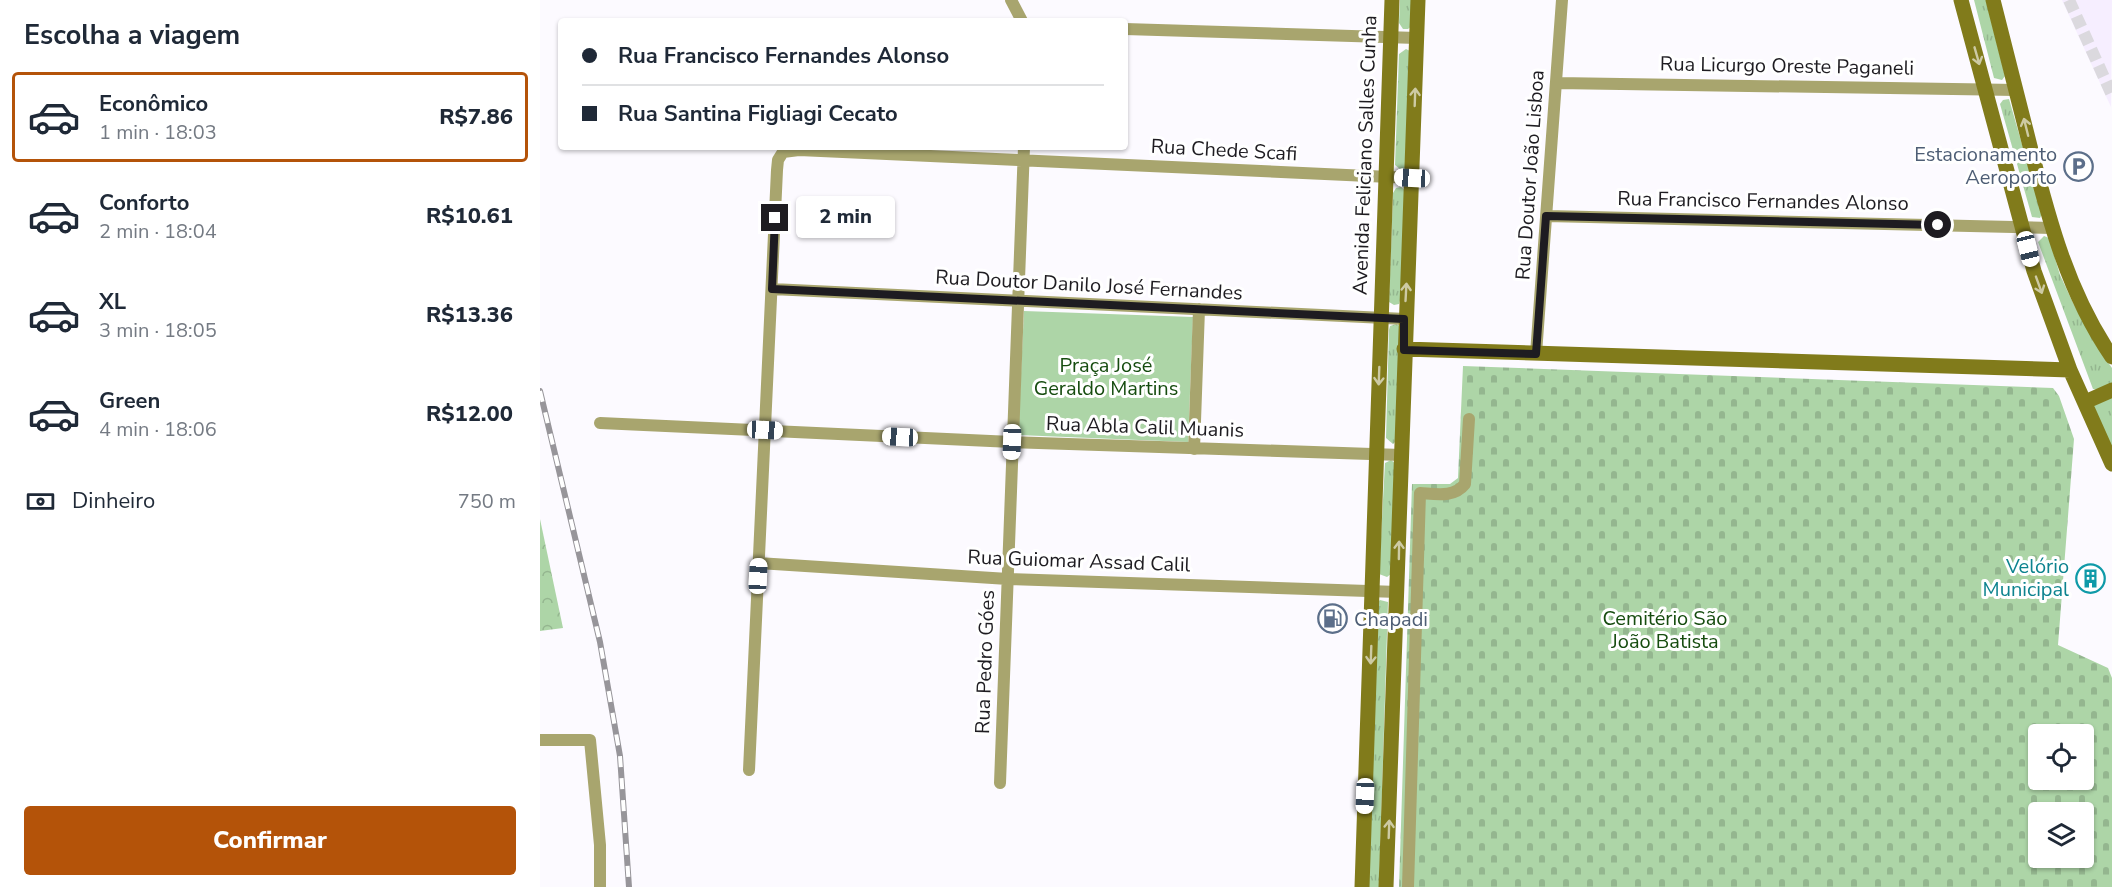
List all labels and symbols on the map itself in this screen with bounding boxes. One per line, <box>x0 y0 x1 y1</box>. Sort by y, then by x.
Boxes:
street label: Avenida Feliciano Salles Cunha <box>1347 15 1383 295</box>
one-way arrow <box>1972 46 1983 65</box>
street label: Rua Licurgo Oreste Paganeli <box>1660 50 1914 82</box>
street label: Rua Doutor João Lisboa <box>1509 69 1551 281</box>
one-way arrow <box>1409 88 1420 108</box>
one-way arrow <box>2019 118 2031 137</box>
street label: Rua Chede Scafi <box>1150 133 1298 167</box>
place label: Estacionamento Aeroporto <box>1914 141 2057 191</box>
parking icon: Estacionamento Aeroporto <box>2062 150 2094 182</box>
car <box>1394 168 1430 188</box>
street label: Rua Francisco Fernandes Alonso <box>1617 185 1909 217</box>
callout: 2 min <box>796 197 895 239</box>
route end <box>761 204 788 231</box>
route start <box>1924 211 1951 238</box>
car <box>2015 229 2041 269</box>
street label: Rua Doutor Danilo José Fernandes <box>935 263 1243 307</box>
one-way arrow <box>2035 275 2046 294</box>
one-way arrow <box>1400 282 1411 302</box>
park label: Praça José Geraldo Martins <box>1034 352 1178 402</box>
one-way arrow <box>1373 366 1385 386</box>
street label: Rua Abla Calil Muanis <box>1046 410 1244 444</box>
car <box>747 420 783 440</box>
car <box>1002 424 1022 460</box>
car <box>882 427 918 447</box>
one-way arrow <box>1393 540 1405 560</box>
street label: Rua Guiomar Assad Calil <box>967 544 1191 578</box>
place label: Velório Municipal <box>1983 553 2069 603</box>
car <box>748 558 768 594</box>
building icon: Velório Municipal <box>2074 562 2106 594</box>
street label: Rua Pedro Góes <box>969 590 1001 734</box>
fuel station icon: Chapadi <box>1317 603 1349 635</box>
park label: Cemitério São João Batista <box>1603 605 1727 655</box>
place label: Chapadi <box>1354 606 1428 633</box>
one-way arrow <box>1365 645 1377 665</box>
car <box>1355 778 1375 814</box>
one-way arrow <box>1383 819 1394 839</box>

